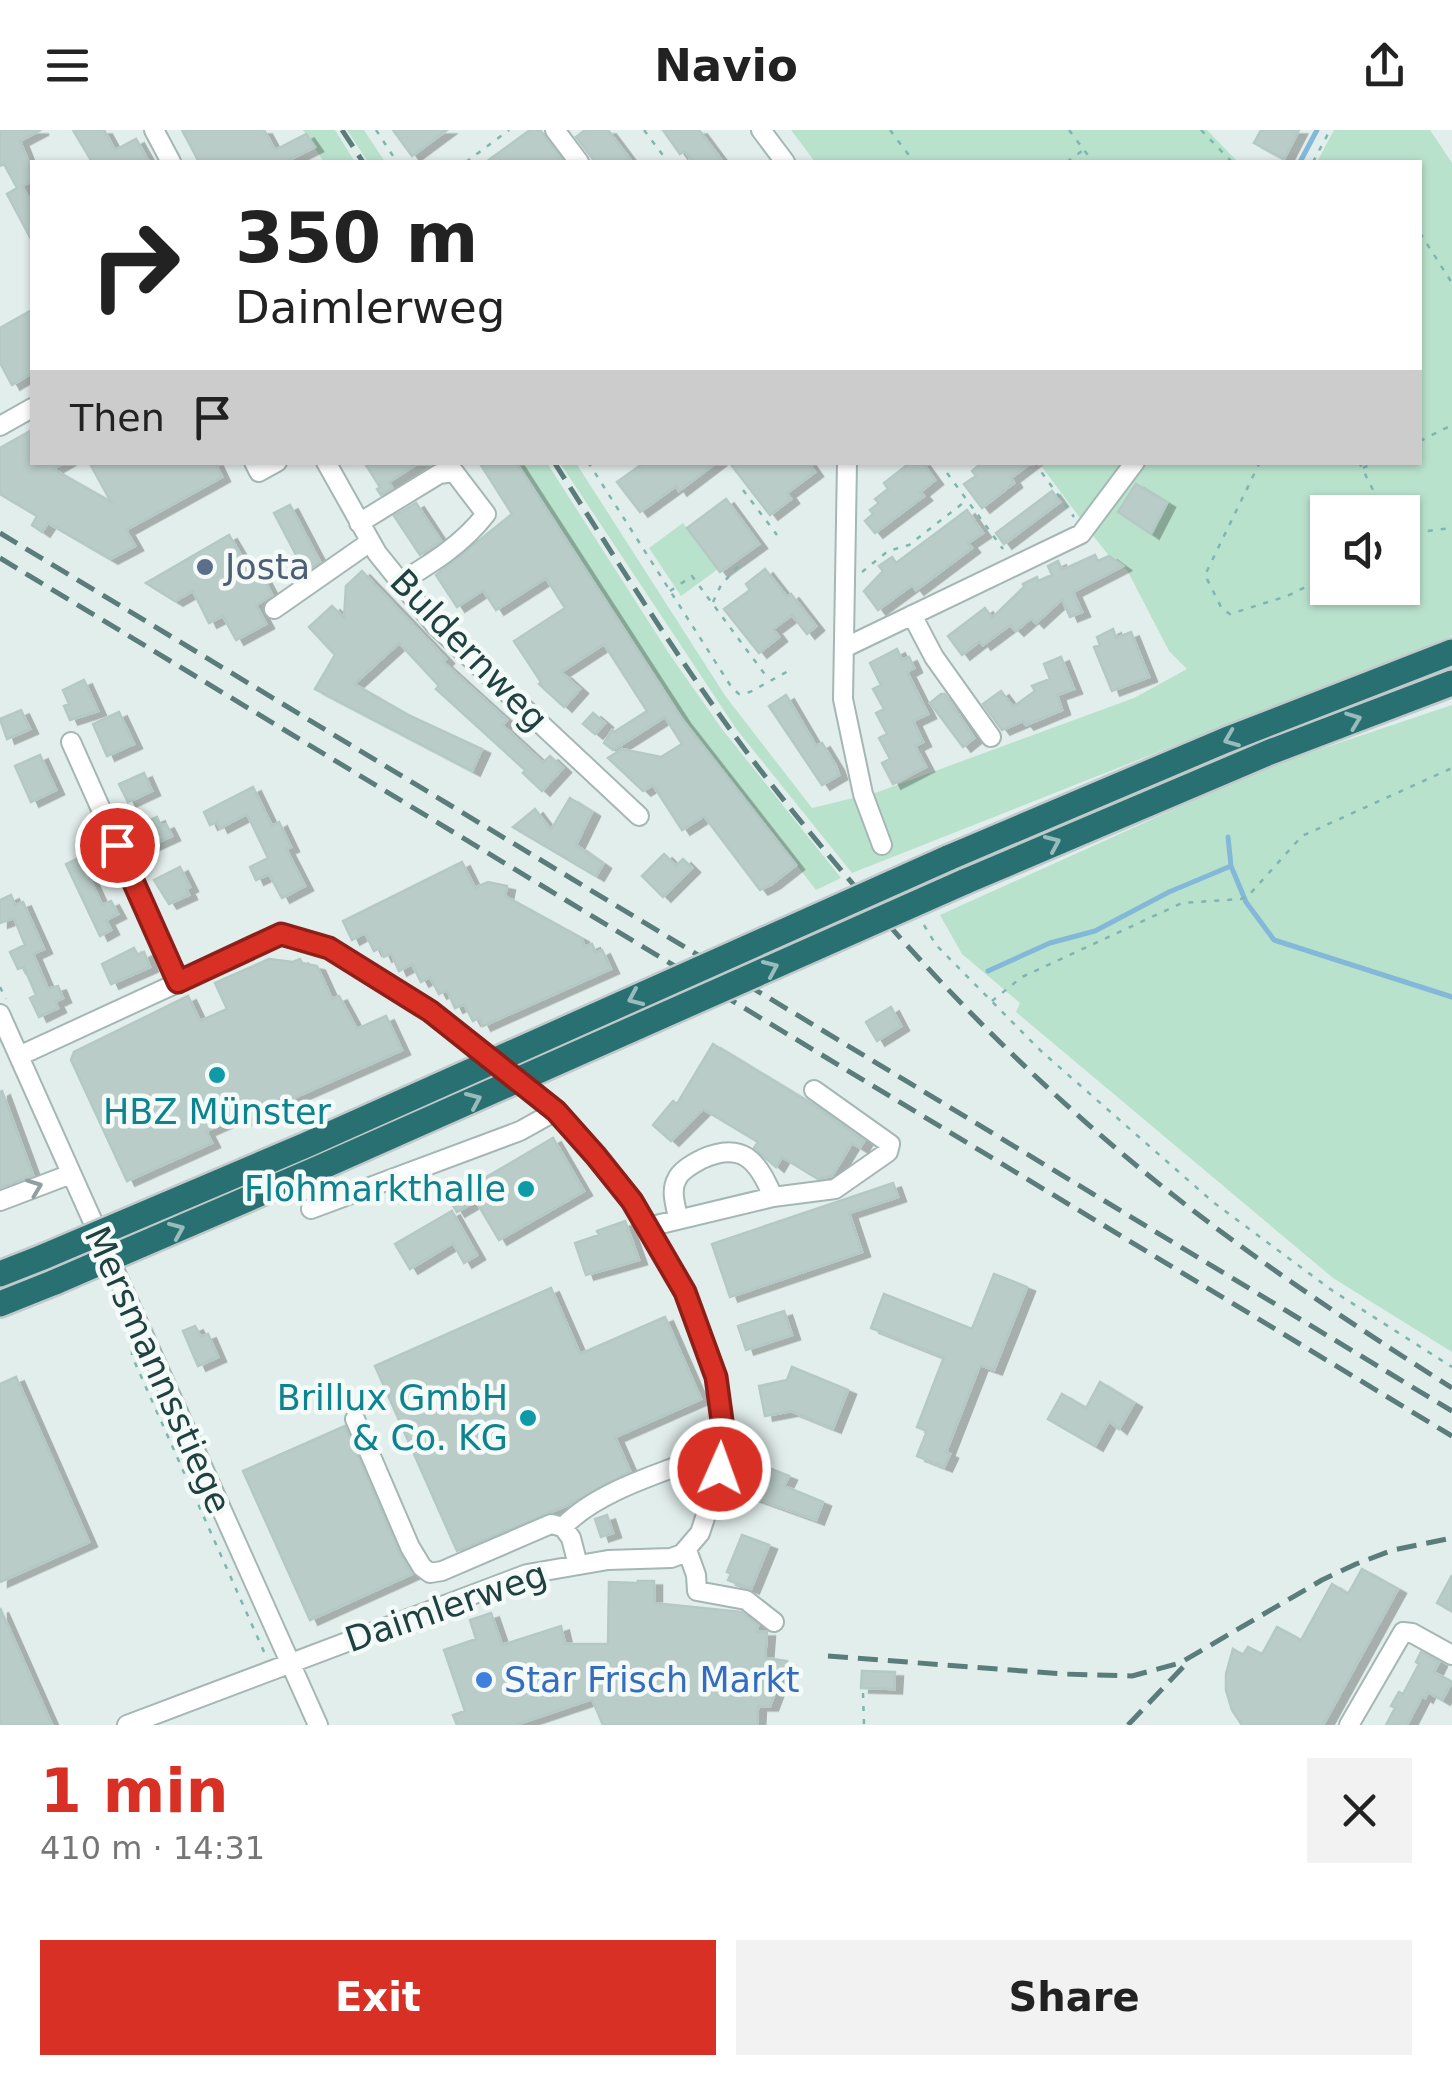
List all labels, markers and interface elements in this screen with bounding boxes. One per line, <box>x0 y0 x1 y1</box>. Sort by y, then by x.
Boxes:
icon: menu <box>40 38 95 93</box>
icon: share <box>1357 38 1412 93</box>
text: Navio <box>654 39 798 92</box>
text: 350 m <box>235 197 478 279</box>
icon: right <box>70 200 200 330</box>
text: Daimlerweg <box>235 281 505 334</box>
icon: arrive <box>185 390 240 445</box>
text: Then <box>70 396 165 440</box>
map controls <box>1310 495 1420 605</box>
button: sound <box>1310 495 1420 605</box>
place label: Josta <box>223 547 310 587</box>
marker: Josta <box>194 556 216 578</box>
street label: Buldernweg <box>382 561 556 739</box>
one-way arrow <box>1344 711 1361 732</box>
one-way arrow <box>1223 727 1241 747</box>
pin <box>75 803 160 888</box>
icon: arrive <box>90 818 145 873</box>
one-way arrow <box>1043 835 1061 855</box>
one-way arrow <box>761 960 779 980</box>
one-way arrow <box>627 986 645 1006</box>
marker: HBZ Münster <box>206 1064 228 1086</box>
place label: HBZ Münster <box>103 1092 332 1132</box>
one-way arrow <box>464 1092 482 1112</box>
place label: Flohmarkthalle <box>244 1169 506 1209</box>
marker: Flohmarkthalle <box>515 1178 537 1200</box>
one-way arrow <box>26 1179 43 1199</box>
street label: Mersmannsstiege <box>77 1221 239 1519</box>
one-way arrow <box>167 1221 184 1241</box>
place label: Brillux GmbH & Co. KG <box>277 1378 508 1458</box>
marker: Brillux GmbH & Co. KG <box>517 1407 539 1429</box>
position arrow <box>668 1417 772 1521</box>
street label: Daimlerweg <box>340 1554 552 1660</box>
place label: Star Frisch Markt <box>504 1660 799 1700</box>
marker: Star Frisch Markt <box>473 1669 495 1691</box>
text: 1 min <box>40 1756 228 1826</box>
button: close <box>1307 1758 1412 1863</box>
text: 410 m · 14:31 <box>40 1829 265 1867</box>
button: Exit <box>40 1940 716 2055</box>
button: Share <box>736 1940 1412 2055</box>

